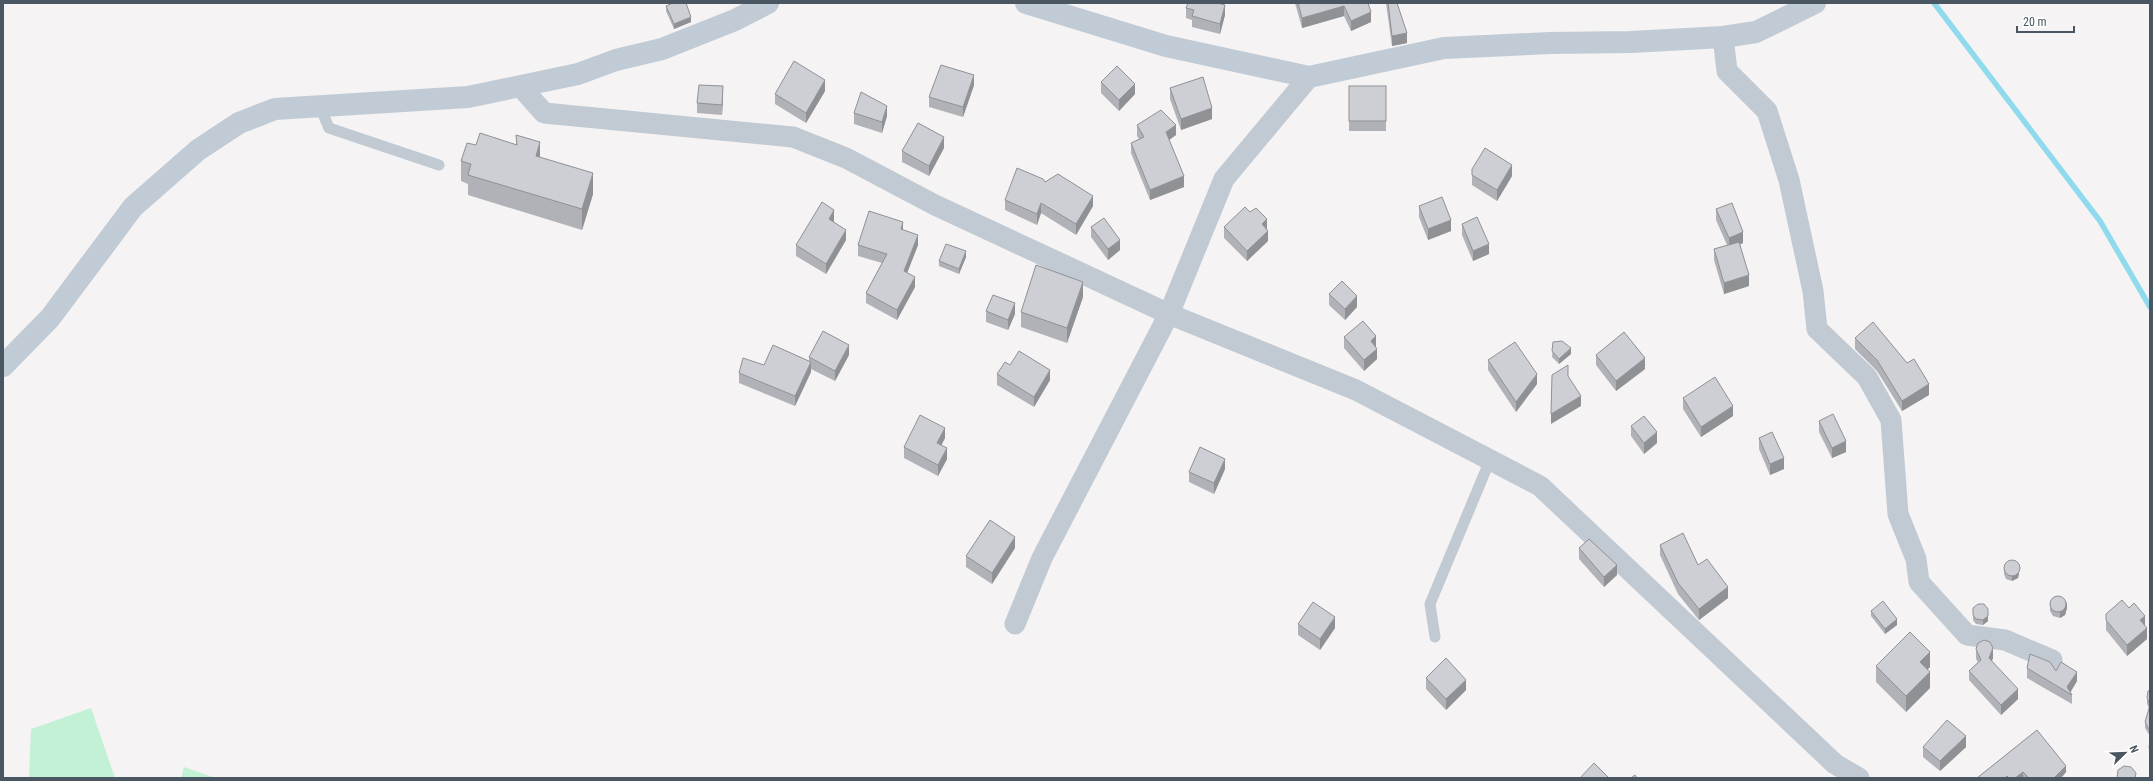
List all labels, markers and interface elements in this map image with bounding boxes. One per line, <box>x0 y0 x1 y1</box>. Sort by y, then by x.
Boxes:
scale bar <box>2017 8 2074 34</box>
text: 20 m <box>2023 15 2047 29</box>
north arrow <box>2105 733 2145 773</box>
text: N <box>2126 744 2141 755</box>

